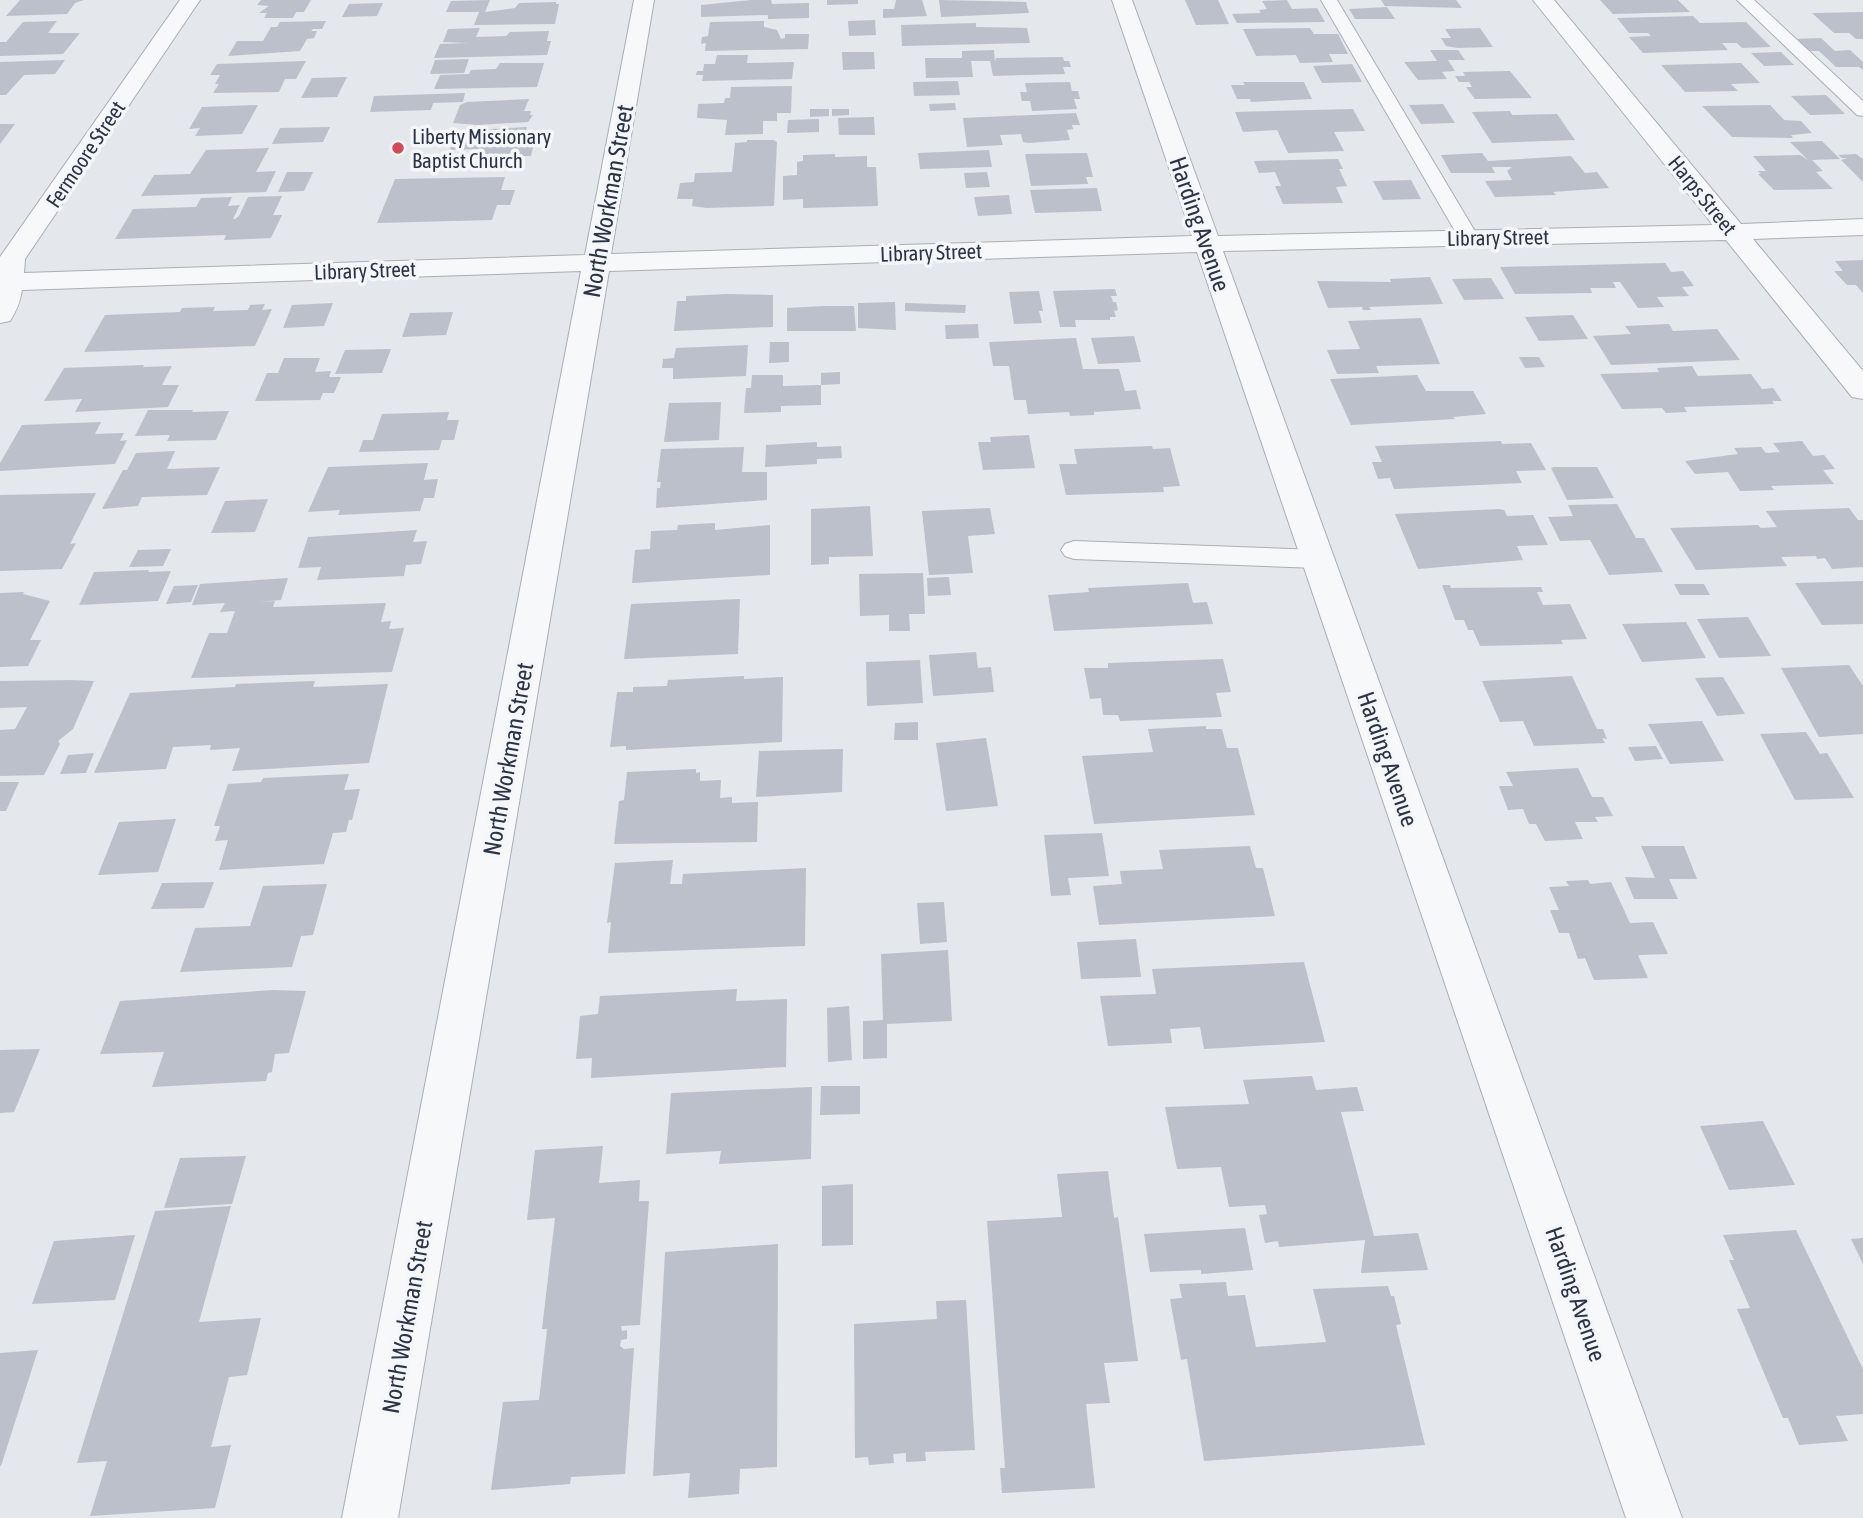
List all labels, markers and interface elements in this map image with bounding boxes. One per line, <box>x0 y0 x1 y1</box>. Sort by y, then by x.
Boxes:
street label: Fermoore Street <box>41 96 129 212</box>
street label: North Workman Street <box>578 102 638 300</box>
place label: Liberty Missionary Baptist Church <box>412 124 552 172</box>
marker: Liberty Missionary Baptist Church <box>390 140 406 156</box>
street label: Harps Street <box>1664 151 1742 239</box>
street label: Harding Avenue <box>1164 153 1236 295</box>
street label: Library Street <box>1447 224 1549 250</box>
street label: Library Street <box>879 238 983 266</box>
street label: Library Street <box>313 256 417 284</box>
street label: North Workman Street <box>478 660 538 858</box>
street label: Harding Avenue <box>1352 688 1424 830</box>
street label: North Workman Street <box>377 1218 437 1416</box>
street label: Harding Avenue <box>1540 1223 1612 1365</box>

